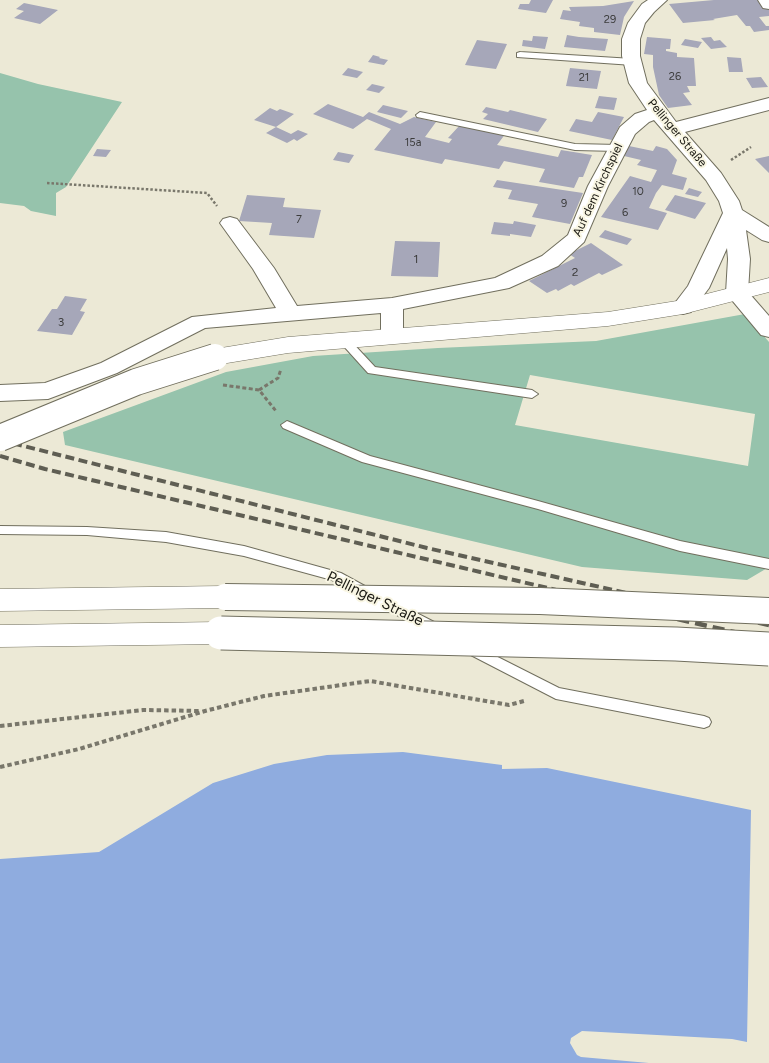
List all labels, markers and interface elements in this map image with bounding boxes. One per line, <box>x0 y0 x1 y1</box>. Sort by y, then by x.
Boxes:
house number: 29 <box>604 13 616 27</box>
house number: 26 <box>669 70 681 84</box>
house number: 21 <box>579 71 589 85</box>
street label: Pellinger Straße <box>644 96 710 170</box>
house number: 15a <box>405 136 421 150</box>
street label: Auf dem Kirchspiel <box>570 141 626 239</box>
house number: 10 <box>632 185 644 199</box>
house number: 9 <box>561 197 567 211</box>
house number: 6 <box>622 206 628 220</box>
house number: 7 <box>296 213 302 227</box>
house number: 1 <box>414 252 418 266</box>
house number: 2 <box>572 265 578 279</box>
house number: 3 <box>58 315 64 329</box>
street label: Pellinger Straße <box>324 568 426 630</box>

